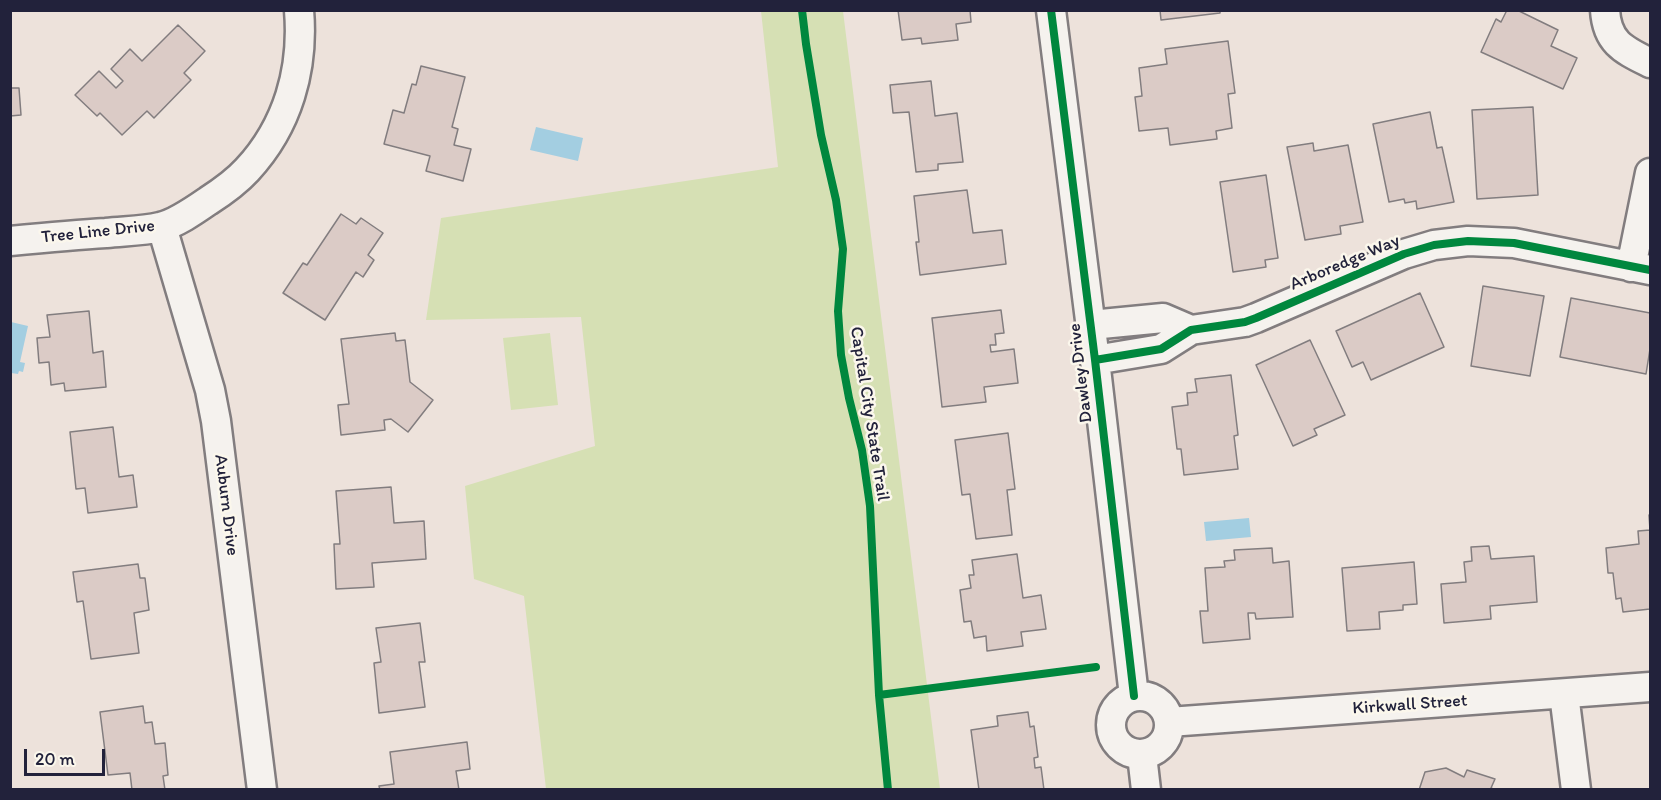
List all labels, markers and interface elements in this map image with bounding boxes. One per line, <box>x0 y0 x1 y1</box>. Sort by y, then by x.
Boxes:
street label: Tree Line Drive <box>40 215 156 249</box>
street label: Arboredge Way <box>1287 230 1403 296</box>
street label: Dawley Drive <box>1064 322 1098 424</box>
street label: Capital City State Trail <box>845 325 893 503</box>
street label: Auburn Drive <box>209 453 243 557</box>
street label: Kirkwall Street <box>1352 690 1468 720</box>
scale bar <box>27 737 108 775</box>
text: 20 m <box>35 748 75 770</box>

